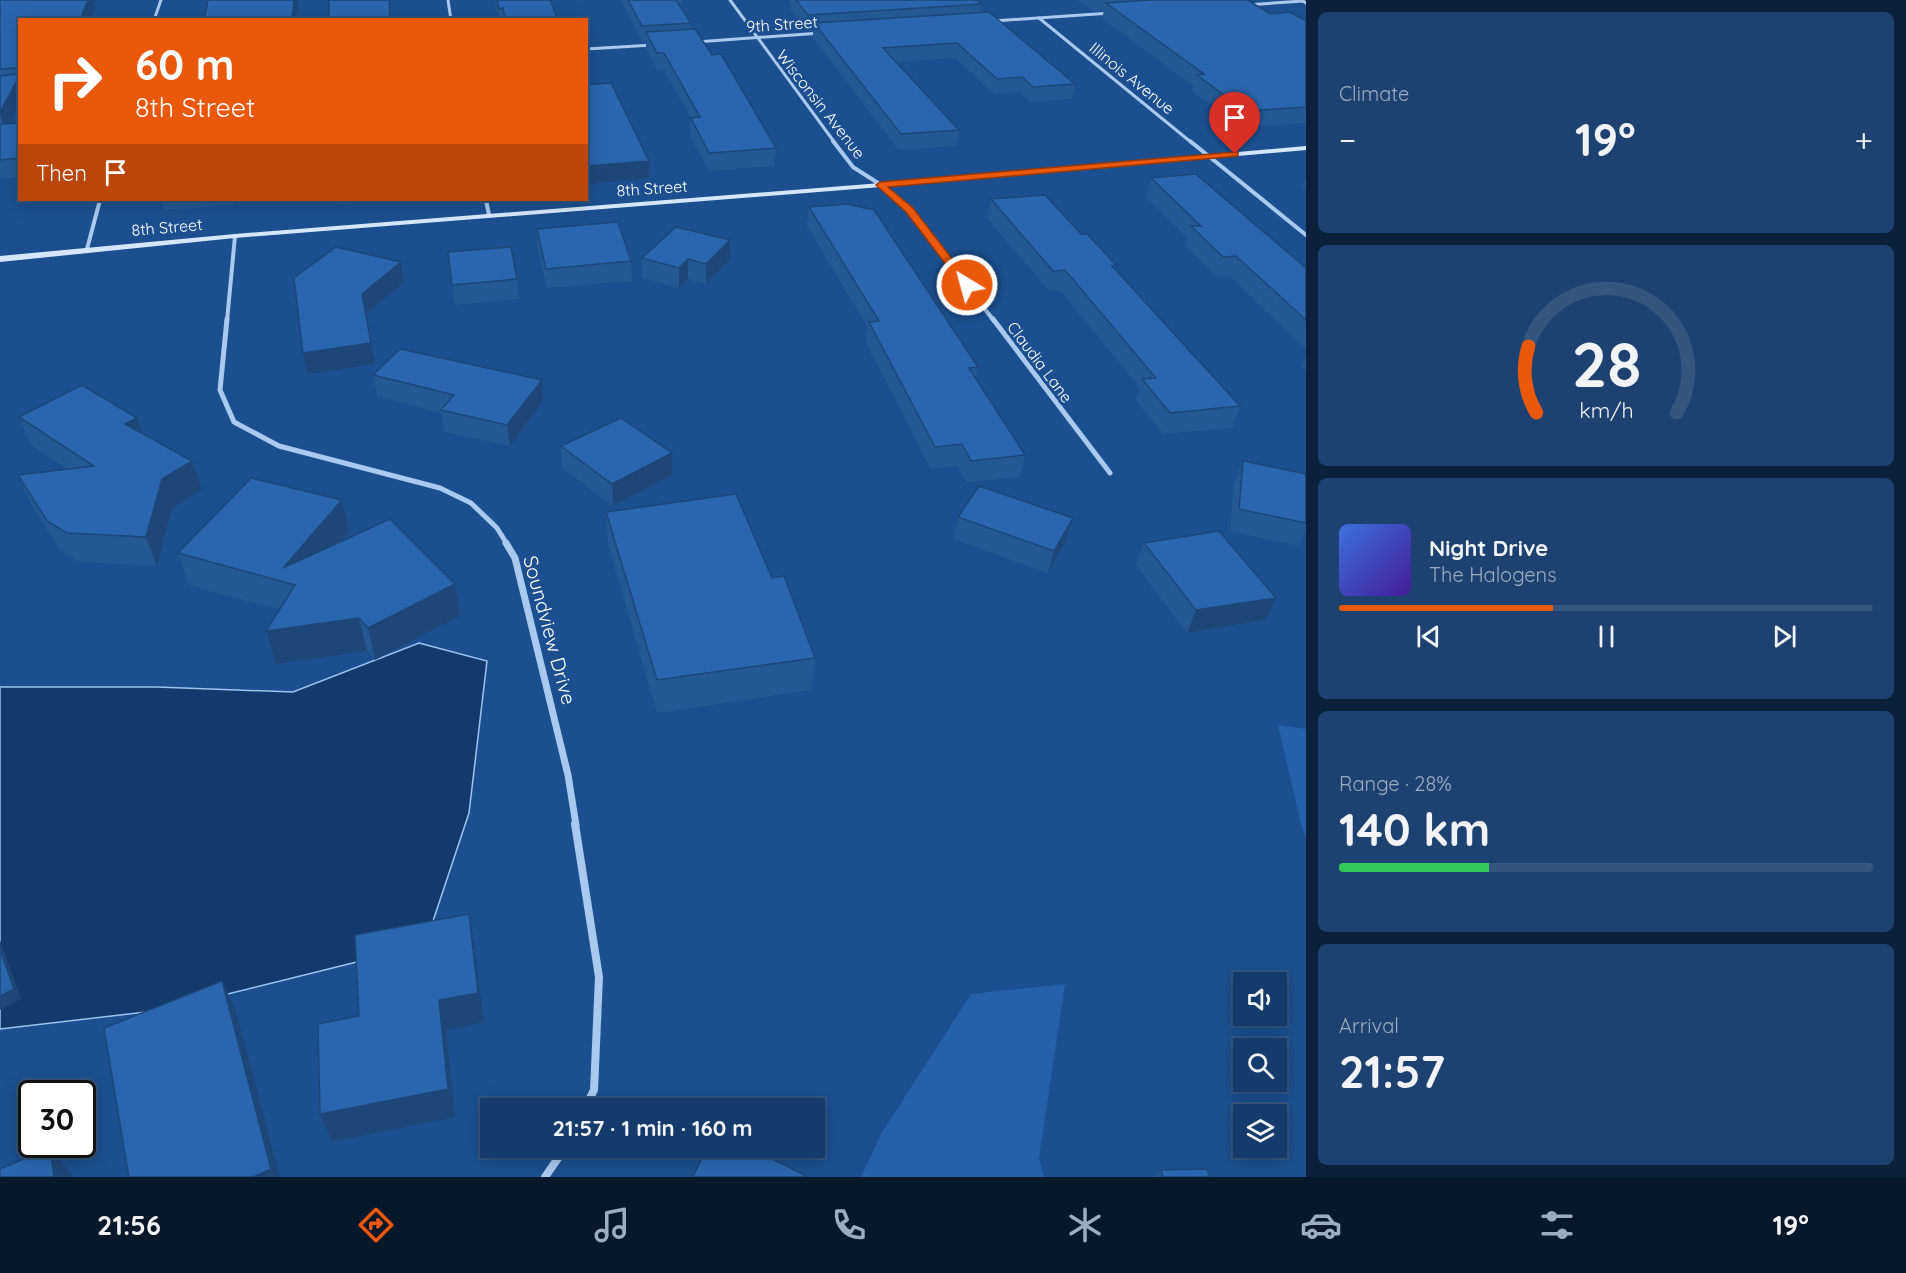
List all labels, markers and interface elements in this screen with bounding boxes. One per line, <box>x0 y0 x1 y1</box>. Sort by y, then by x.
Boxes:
street label: 9th Street <box>746 12 818 36</box>
text: 60 m <box>135 38 235 91</box>
street label: Illinois Avenue <box>1085 38 1179 118</box>
icon: right <box>36 42 114 120</box>
street label: Wisconsin Avenue <box>772 45 870 163</box>
text: Climate <box>1339 81 1409 106</box>
text: 8th Street <box>135 90 255 124</box>
pin <box>1209 92 1260 154</box>
icon: arrive <box>1218 101 1251 134</box>
text: 19° <box>1575 111 1636 167</box>
text: − <box>1339 119 1356 160</box>
text: + <box>1854 119 1873 160</box>
icon: arrive <box>99 156 132 189</box>
text: Then <box>36 159 87 187</box>
street label: 8th Street <box>616 176 688 200</box>
street label: 8th Street <box>131 214 203 240</box>
position arrow <box>935 253 999 317</box>
street label: Claudia Lane <box>1003 317 1077 407</box>
text: 28 <box>1571 325 1641 403</box>
text: km/h <box>1579 397 1633 423</box>
text: Night Drive <box>1429 534 1548 562</box>
street label: Soundview Drive <box>518 553 582 707</box>
text: The Halogens <box>1429 562 1557 587</box>
icon: previous <box>1412 620 1445 653</box>
icon: pause <box>1590 620 1623 653</box>
icon: next <box>1768 620 1801 653</box>
text: Range · 28% <box>1339 771 1452 796</box>
text: 140 km <box>1339 801 1490 857</box>
map controls <box>1233 972 1287 1158</box>
button: sound <box>1233 972 1287 1026</box>
text: Arrival <box>1339 1013 1399 1038</box>
button: search <box>1233 1038 1287 1092</box>
text: 21:57 <box>1339 1043 1445 1099</box>
speed limit sign: 30 <box>18 1080 96 1158</box>
button: layers <box>1233 1104 1287 1158</box>
text: 21:57 · 1 min · 160 m <box>552 1114 753 1142</box>
icon: directions <box>355 1204 397 1246</box>
icon: music <box>591 1204 633 1246</box>
icon: phone <box>828 1204 870 1246</box>
icon: climate <box>1064 1204 1106 1246</box>
icon: car <box>1300 1204 1342 1246</box>
icon: filters <box>1536 1204 1578 1246</box>
text: 21:56 <box>97 1208 161 1242</box>
text: 19° <box>1772 1208 1809 1242</box>

